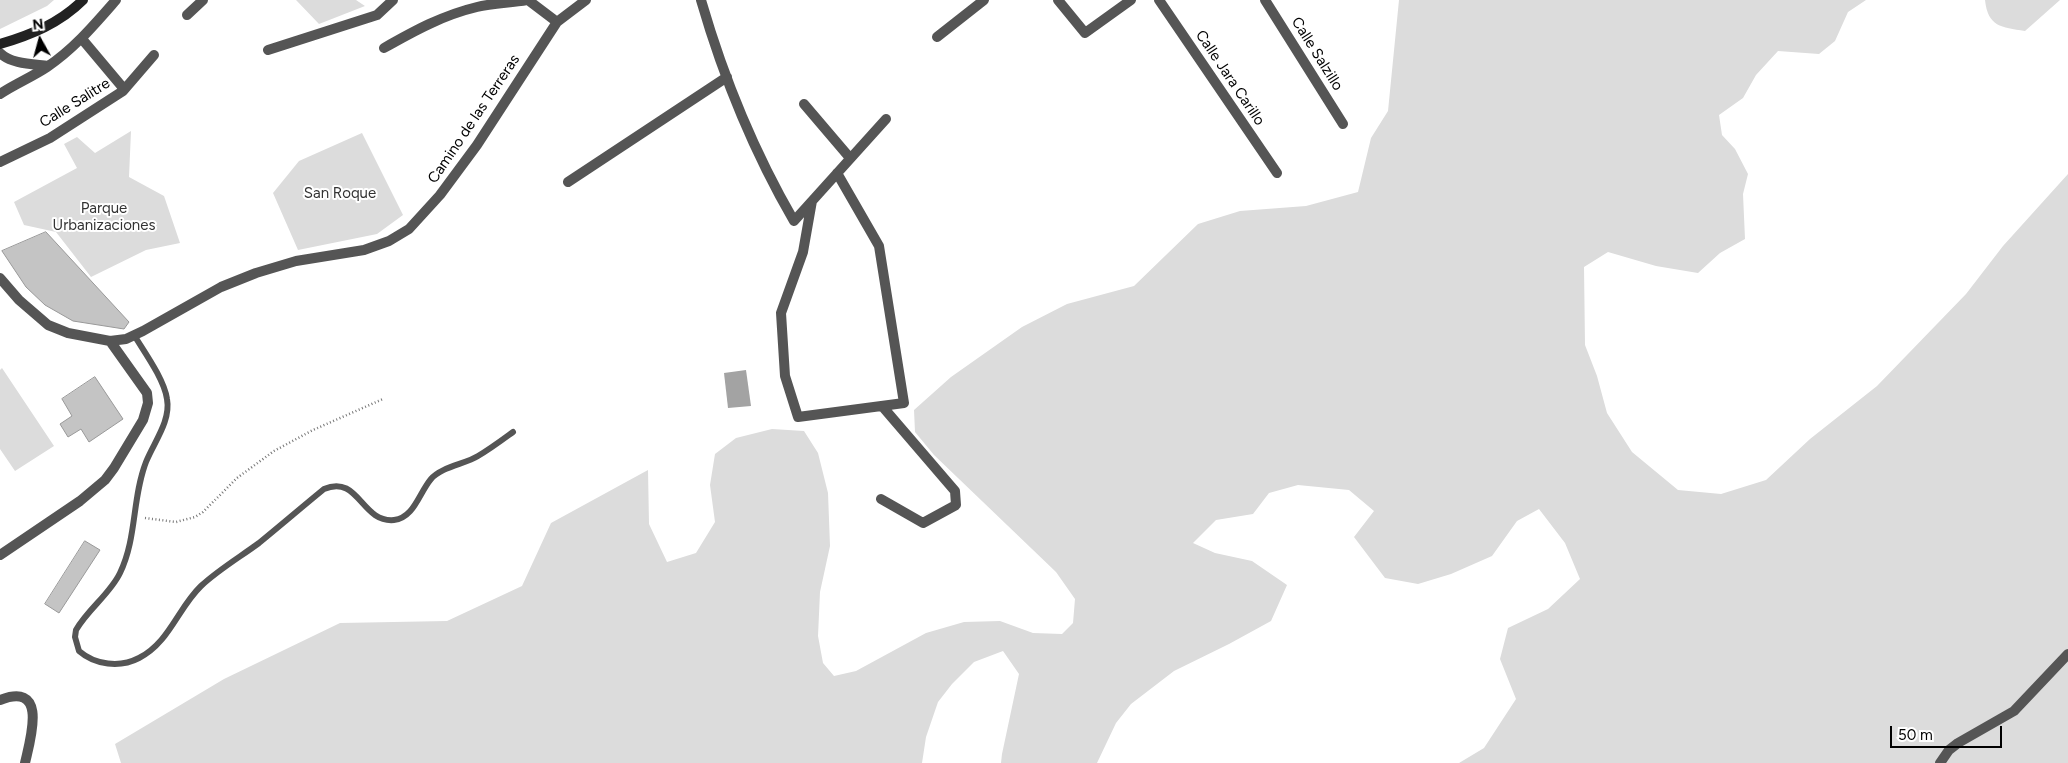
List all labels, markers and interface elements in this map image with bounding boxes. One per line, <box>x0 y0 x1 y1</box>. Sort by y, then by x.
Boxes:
street label: Calle Salzillo <box>1287 14 1347 94</box>
north arrow <box>15 15 65 65</box>
text: N <box>32 16 45 34</box>
street label: Calle Jara Carillo <box>1191 27 1269 129</box>
street label: Camino de las Terreras <box>424 51 524 187</box>
street label: Calle Salitre <box>37 74 113 132</box>
park label: San Roque <box>304 185 376 203</box>
park label: Parque Urbanizaciones <box>53 200 155 235</box>
scale bar <box>1893 716 2006 748</box>
text: 50 m <box>1898 726 1933 744</box>

